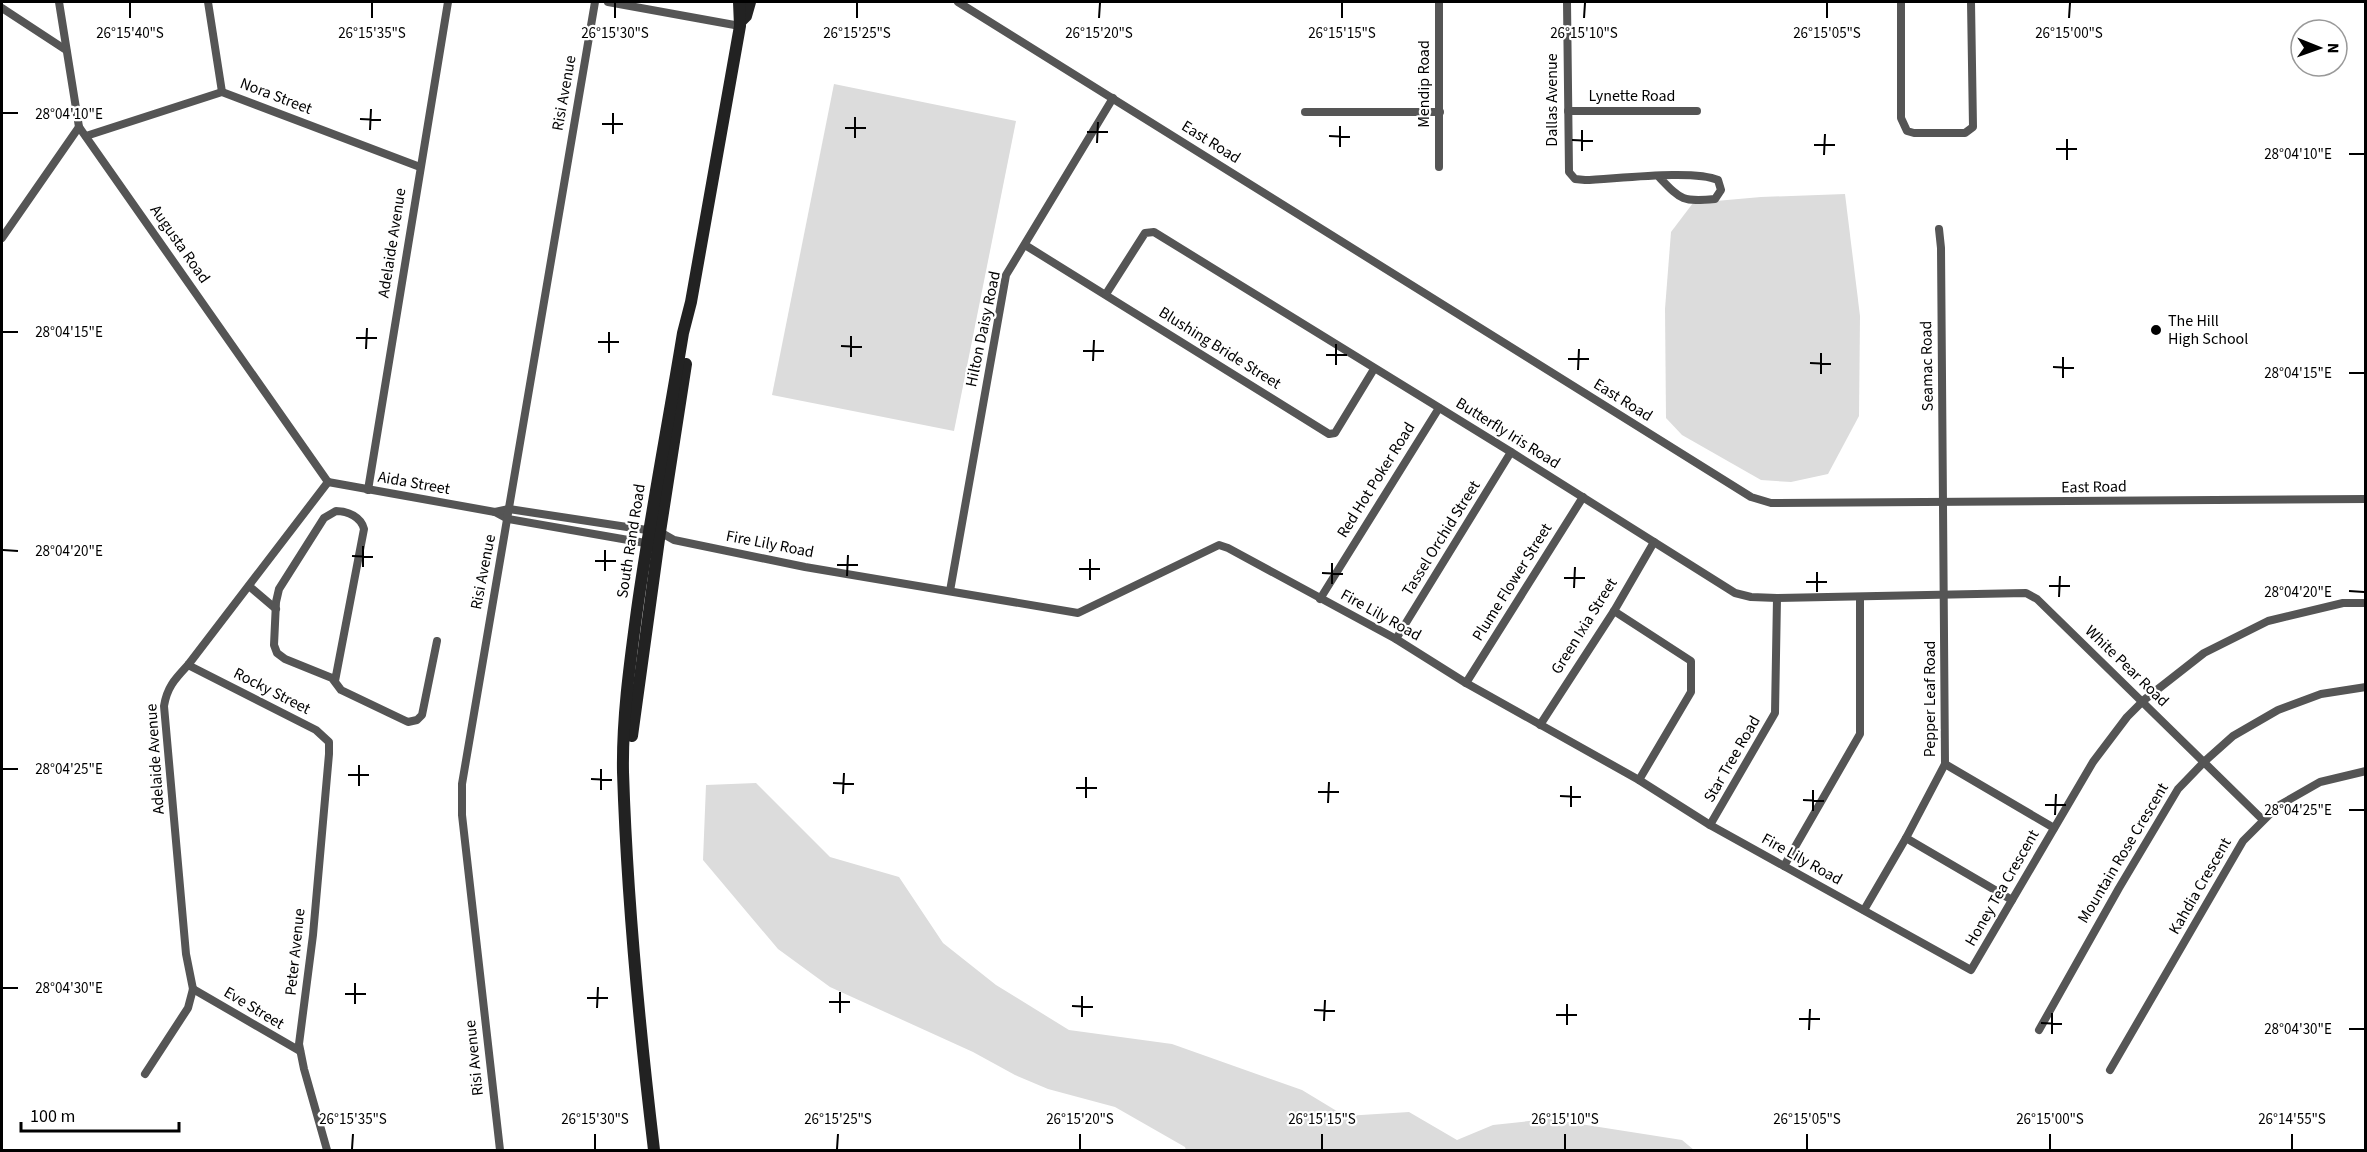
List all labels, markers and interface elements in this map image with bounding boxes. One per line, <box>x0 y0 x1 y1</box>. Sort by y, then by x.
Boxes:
north arrow <box>2289 18 2349 78</box>
text: 26°15'40"S <box>96 23 164 44</box>
text: 26°15'35"S <box>338 23 406 44</box>
text: 26°15'30"S <box>581 23 649 44</box>
text: 26°15'25"S <box>823 23 891 44</box>
text: 26°15'20"S <box>1065 23 1133 44</box>
text: 26°15'15"S <box>1308 23 1376 44</box>
text: 26°15'10"S <box>1550 23 1618 44</box>
text: 26°15'05"S <box>1793 23 1861 44</box>
text: 26°15'00"S <box>2035 23 2103 44</box>
street label: Mendip Road <box>1413 40 1435 128</box>
text: N <box>2322 43 2344 54</box>
street label: Dallas Avenue <box>1541 53 1563 147</box>
street label: Risi Avenue <box>547 54 581 132</box>
street label: Nora Street <box>237 72 316 120</box>
street label: Lynette Road <box>1589 85 1675 107</box>
text: 28°04'10"E <box>35 104 103 125</box>
street label: East Road <box>1177 115 1245 169</box>
text: 28°04'10"E <box>2264 144 2332 165</box>
street label: Adelaide Avenue <box>372 186 412 299</box>
street label: Augusta Road <box>145 200 215 288</box>
street label: Hilton Daisy Road <box>960 269 1006 389</box>
street label: Blushing Bride Street <box>1155 301 1286 395</box>
place label: The Hill High School <box>2168 310 2248 350</box>
street label: Seamac Road <box>1915 321 1939 411</box>
text: 28°04'15"E <box>35 322 103 343</box>
marker: The Hill High School <box>2149 323 2163 337</box>
text: 28°04'15"E <box>2264 363 2332 384</box>
street label: East Road <box>1589 373 1657 427</box>
street label: Butterfly Iris Road <box>1452 392 1564 474</box>
street label: Red Hot Poker Road <box>1332 418 1420 542</box>
street label: Aida Street <box>376 466 452 500</box>
street label: East Road <box>2061 475 2127 499</box>
street label: Tassel Orchid Street <box>1397 476 1486 600</box>
street label: South Rand Road <box>611 482 651 600</box>
street label: Plume Flower Street <box>1467 518 1557 645</box>
street label: Fire Lily Road <box>724 525 816 563</box>
street label: Risi Avenue <box>465 532 501 612</box>
text: 28°04'20"E <box>35 541 103 562</box>
street label: Green Ixia Street <box>1546 573 1623 678</box>
text: 28°04'20"E <box>2264 582 2332 603</box>
street label: Fire Lily Road <box>1337 584 1425 646</box>
street label: White Pear Road <box>2080 620 2174 712</box>
street label: Pepper Leaf Road <box>1919 641 1941 757</box>
street label: Rocky Street <box>230 662 315 720</box>
street label: Adelaide Avenue <box>140 703 170 815</box>
street label: Star Tree Road <box>1698 712 1766 806</box>
text: 28°04'25"E <box>35 759 103 780</box>
street label: Mountain Rose Crescent <box>2072 778 2174 927</box>
text: 28°04'25"E <box>2264 800 2332 821</box>
street label: Honey Tea Crescent <box>1960 825 2045 950</box>
street label: Fire Lily Road <box>1758 828 1846 890</box>
street label: Kahdia Crescent <box>2163 833 2237 938</box>
street label: Peter Avenue <box>279 907 311 997</box>
text: 28°04'30"E <box>35 978 103 999</box>
street label: Eve Street <box>220 981 289 1035</box>
street label: Risi Avenue <box>459 1019 489 1097</box>
text: 28°04'30"E <box>2264 1019 2332 1040</box>
scale bar <box>21 1095 178 1133</box>
text: 100 m <box>30 1104 75 1129</box>
text: 26°15'35"S <box>319 1109 387 1130</box>
text: 26°15'30"S <box>561 1109 629 1130</box>
text: 26°15'25"S <box>804 1109 872 1130</box>
text: 26°15'20"S <box>1046 1109 1114 1130</box>
text: 26°15'15"S <box>1288 1109 1356 1130</box>
text: 26°15'10"S <box>1531 1109 1599 1130</box>
text: 26°15'05"S <box>1773 1109 1841 1130</box>
text: 26°15'00"S <box>2016 1109 2084 1130</box>
text: 26°14'55"S <box>2258 1109 2326 1130</box>

